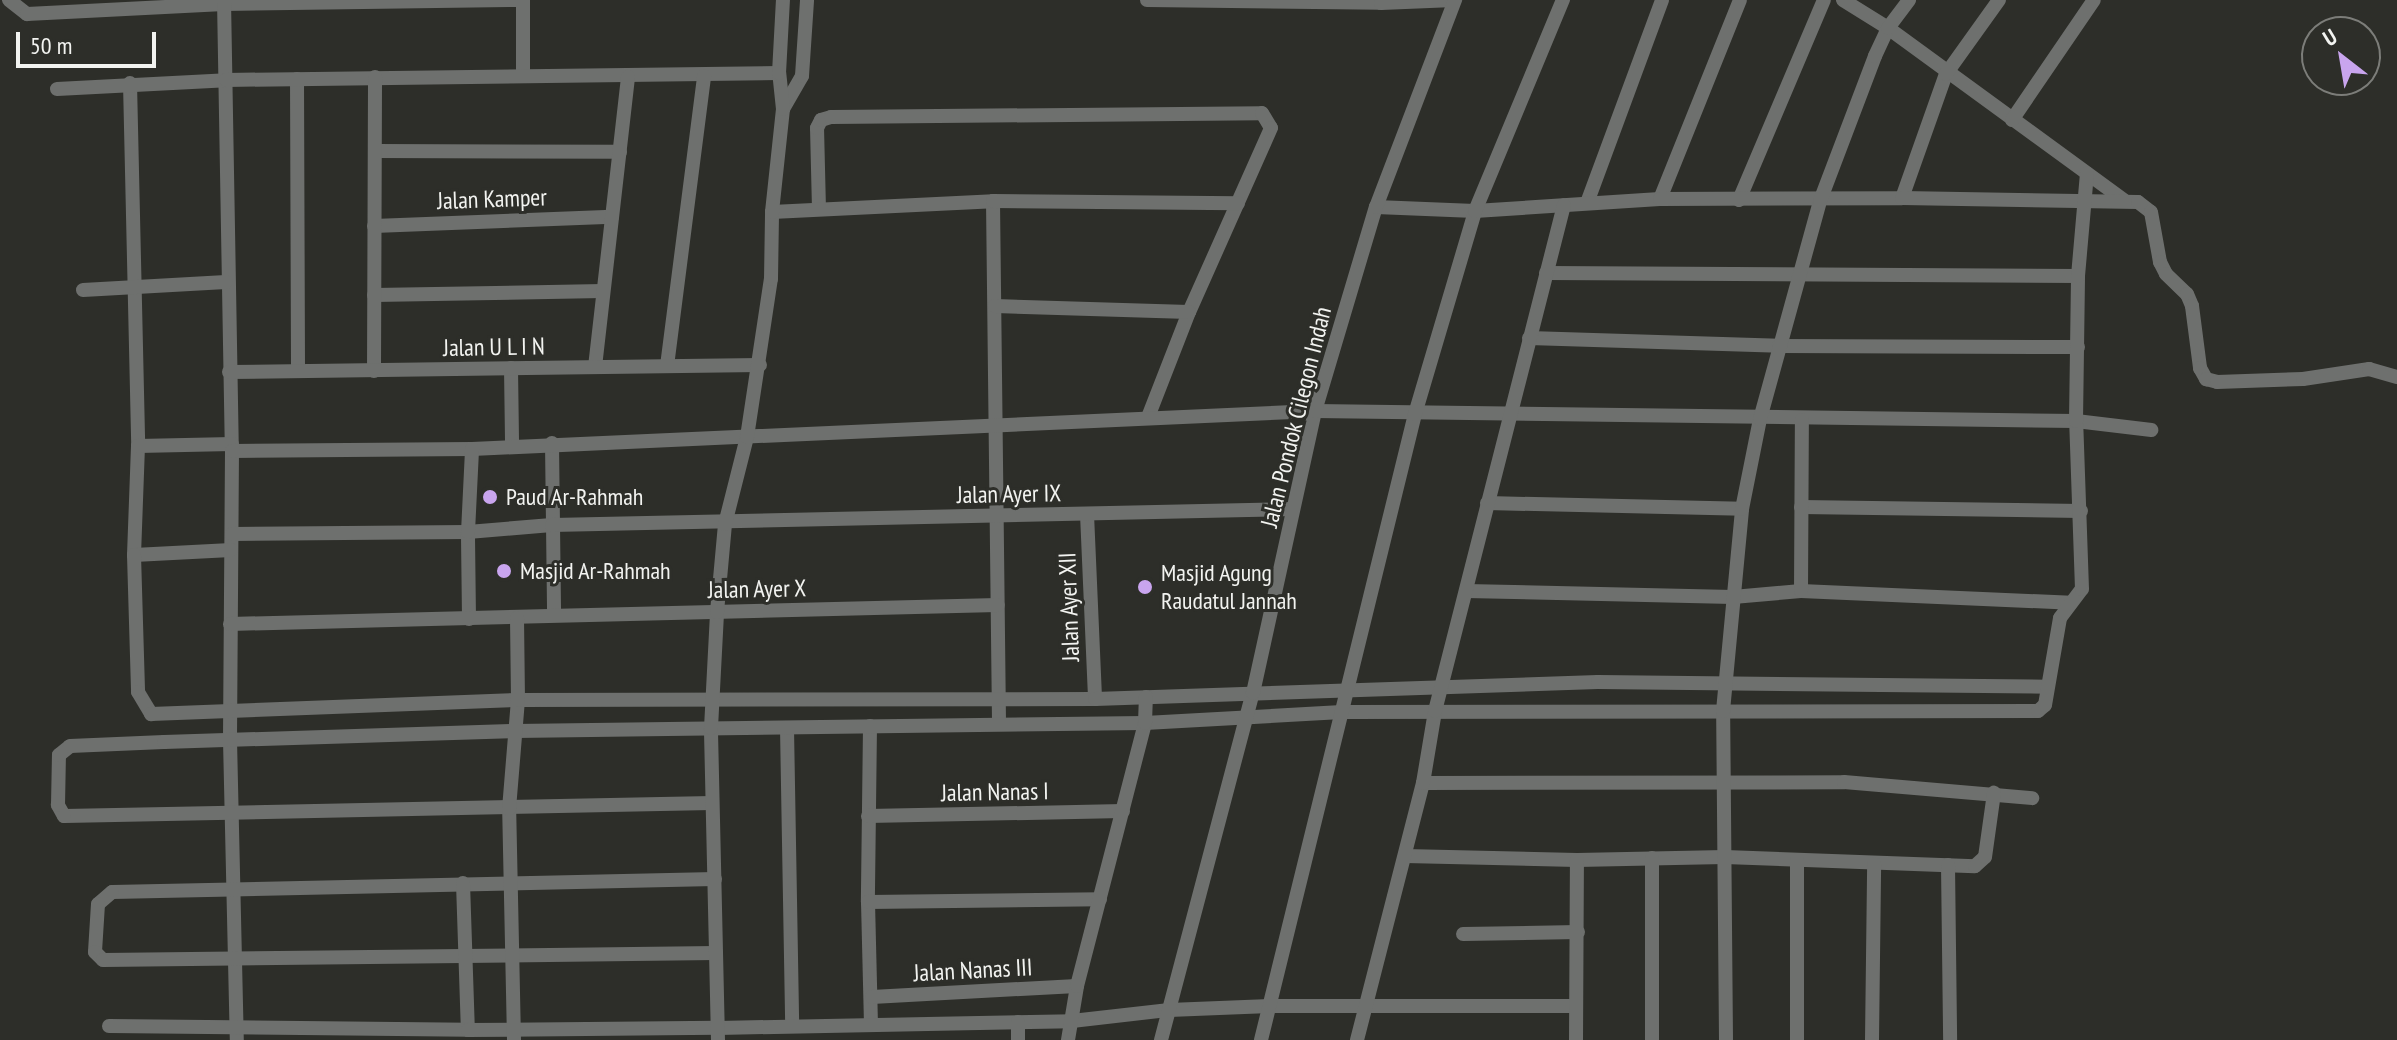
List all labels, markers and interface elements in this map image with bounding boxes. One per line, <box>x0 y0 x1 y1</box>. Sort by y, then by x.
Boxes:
scale bar <box>20 16 160 66</box>
north arrow <box>2301 16 2381 96</box>
text: U <box>2318 22 2342 52</box>
text: 50 m <box>30 30 72 61</box>
street label: Jalan Kamper <box>437 183 547 215</box>
street label: Jalan Pondok Cilegon Indah <box>1255 303 1337 531</box>
street label: Jalan U L I N <box>443 332 545 362</box>
street label: Jalan Ayer IX <box>956 479 1062 509</box>
place label: Paud Ar-Rahmah <box>506 483 644 511</box>
marker: Paud Ar-Rahmah <box>481 488 499 506</box>
street label: Jalan Ayer XII <box>1053 551 1085 663</box>
place label: Masjid Ar-Rahmah <box>520 557 671 585</box>
place label: Masjid Agung Raudatul Jannah <box>1161 559 1297 615</box>
marker: Masjid Ar-Rahmah <box>495 562 513 580</box>
street label: Jalan Ayer X <box>707 574 807 604</box>
marker: Masjid Agung Raudatul Jannah <box>1136 578 1154 596</box>
street label: Jalan Nanas I <box>941 777 1049 807</box>
street label: Jalan Nanas III <box>913 953 1033 987</box>

